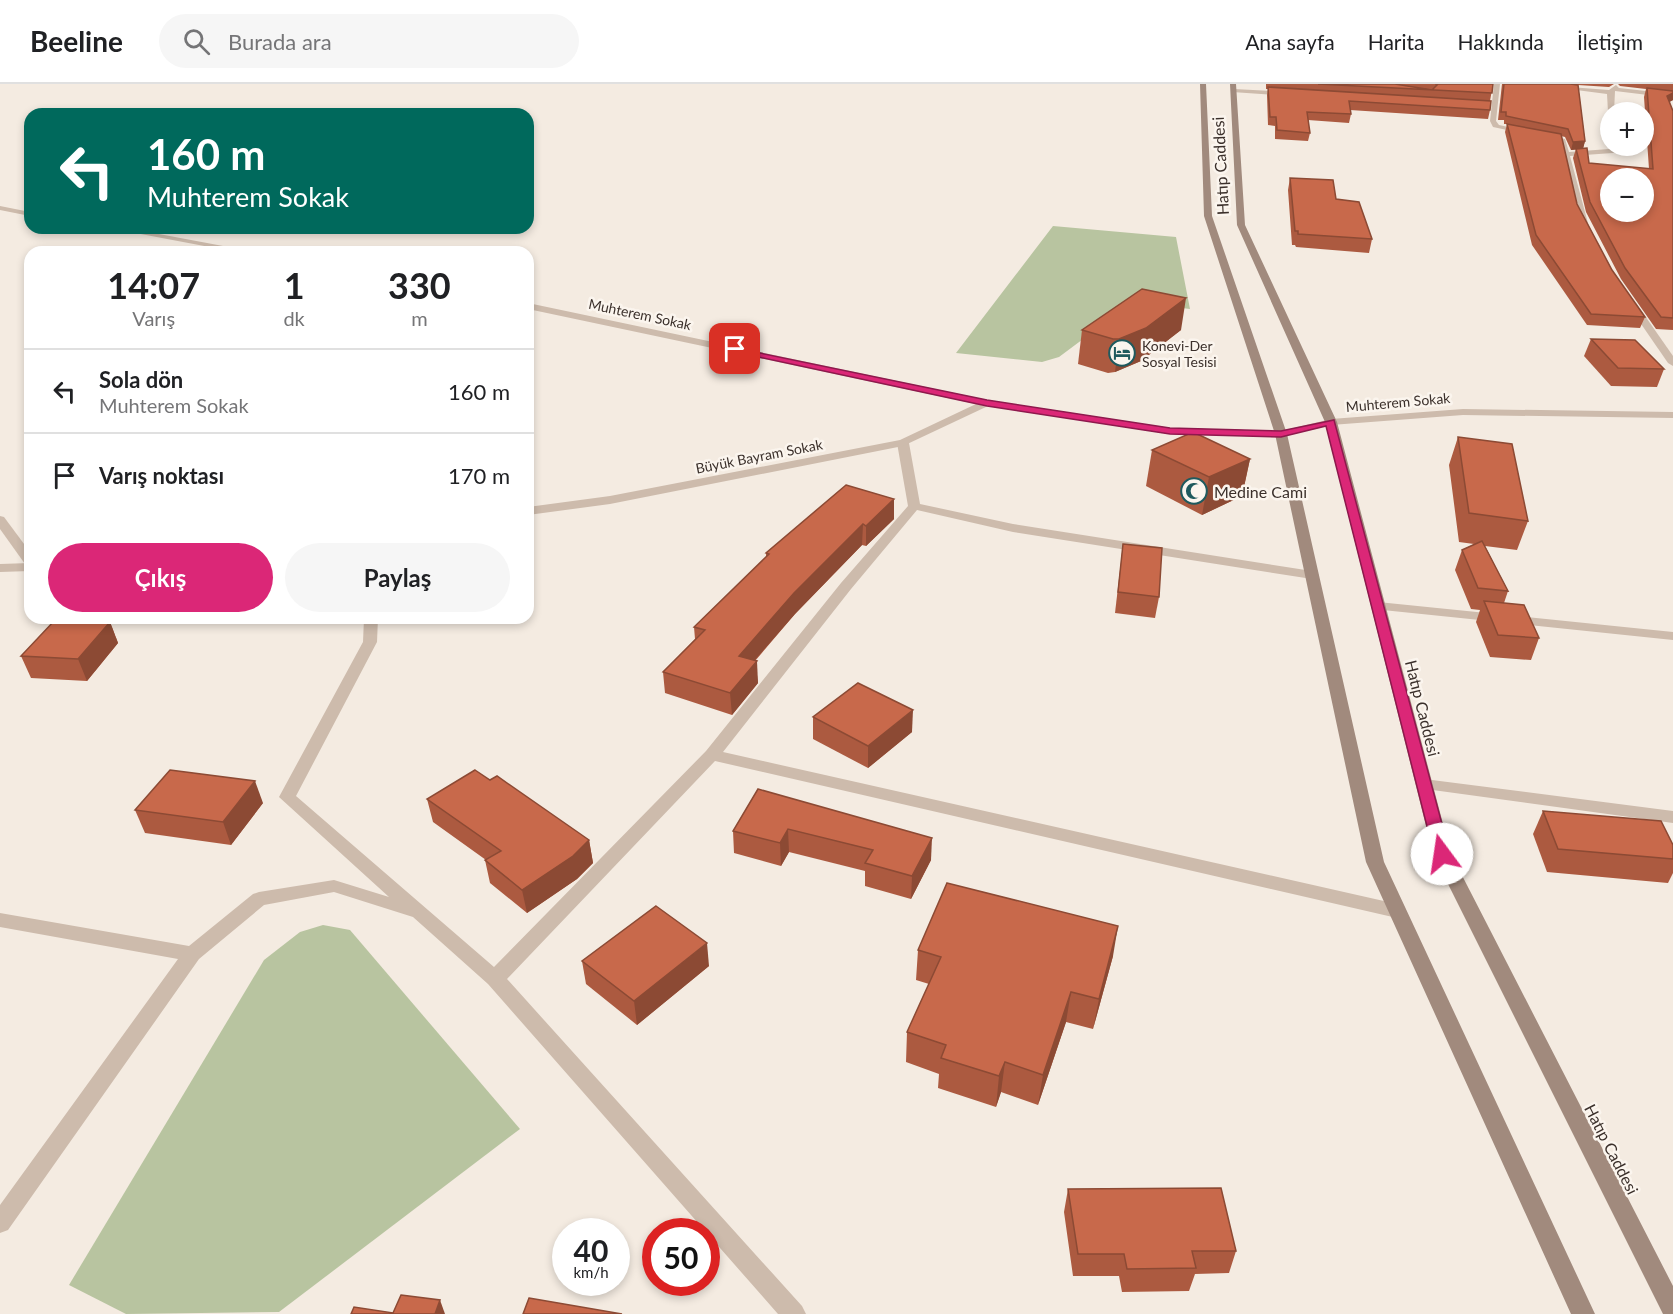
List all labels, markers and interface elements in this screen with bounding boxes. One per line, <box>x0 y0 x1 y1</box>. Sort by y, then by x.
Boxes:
search box <box>159 14 579 68</box>
text: Beeline <box>30 24 123 58</box>
icon: search <box>180 25 213 58</box>
text: Burada ara <box>228 28 332 55</box>
text: Ana sayfa <box>1245 29 1335 54</box>
text: Harita <box>1368 29 1424 54</box>
text: Hakkında <box>1457 29 1544 54</box>
text: İletişim <box>1577 29 1643 54</box>
map controls <box>1600 102 1654 222</box>
button: + <box>1600 102 1654 156</box>
street label: Hatıp Caddesi <box>1208 116 1232 216</box>
text: 160 m <box>147 129 265 179</box>
icon: left <box>48 132 126 210</box>
button: − <box>1600 168 1654 222</box>
text: Muhterem Sokak <box>147 180 349 213</box>
text: 14:07 <box>107 263 200 307</box>
text: 1 <box>284 263 305 307</box>
text: 330 <box>388 263 451 307</box>
street label: Muhterem Sokak <box>587 295 694 333</box>
text: Varış <box>132 306 175 330</box>
text: dk <box>283 306 305 330</box>
text: m <box>411 306 428 330</box>
pin <box>709 323 760 374</box>
icon: arrive <box>718 332 751 365</box>
place label: Konevi-Der Sosyal Tesisi <box>1142 337 1217 370</box>
hotel icon: Konevi-Der Sosyal Tesisi <box>1107 338 1137 368</box>
text: Sola dön <box>99 366 183 393</box>
icon: left <box>48 375 81 408</box>
text: 160 m <box>448 378 510 405</box>
street label: Muhterem Sokak <box>1345 389 1452 415</box>
text: Muhterem Sokak <box>99 393 249 417</box>
street label: Büyük Bayram Sokak <box>694 435 825 477</box>
icon: arrive <box>48 459 81 492</box>
text: Varış noktası <box>99 462 224 489</box>
text: 170 m <box>448 462 510 489</box>
mosque icon: Medine Cami <box>1179 476 1209 506</box>
place label: Medine Cami <box>1214 482 1307 501</box>
button: Çıkış <box>48 543 273 612</box>
button: Paylaş <box>285 543 510 612</box>
street label: Hatıp Caddesi <box>1402 658 1444 758</box>
position arrow <box>1410 822 1474 886</box>
street label: Hatıp Caddesi <box>1581 1101 1643 1197</box>
speed limit sign: 50 <box>642 1218 720 1296</box>
text: 40 <box>574 1232 608 1268</box>
text: km/h <box>573 1263 609 1281</box>

